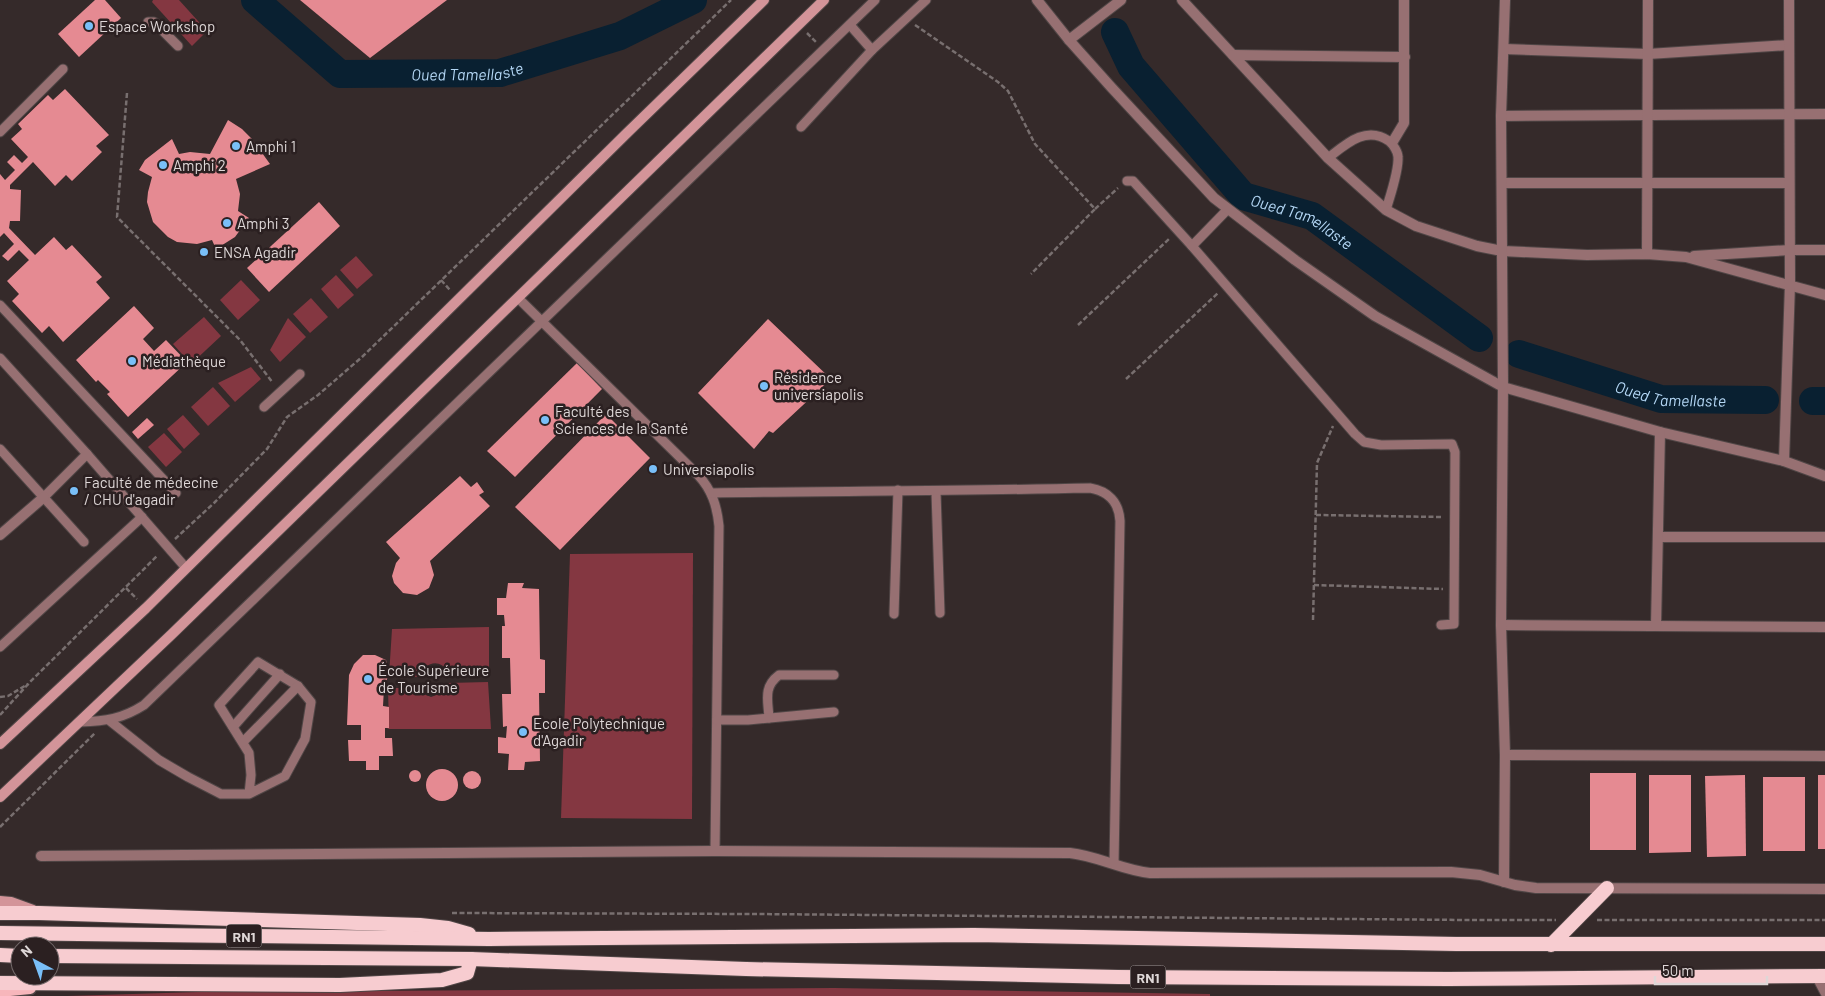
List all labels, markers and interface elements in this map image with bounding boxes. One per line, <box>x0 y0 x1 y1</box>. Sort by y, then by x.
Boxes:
place label: Espace Workshop <box>99 17 215 35</box>
marker: Espace Workshop <box>83 20 95 32</box>
water label: Oued Tamellaste <box>411 57 525 83</box>
place label: Amphi 1 <box>246 137 296 155</box>
marker: Amphi 1 <box>230 140 242 152</box>
place label: Amphi 2 <box>173 156 226 174</box>
marker: Amphi 2 <box>157 159 169 171</box>
water label: Oued Tamellaste <box>1249 189 1357 253</box>
place label: Amphi 3 <box>237 214 289 232</box>
marker: Amphi 3 <box>221 217 233 229</box>
place label: ENSA Agadir <box>214 243 297 261</box>
marker: ENSA Agadir <box>198 246 210 258</box>
place label: Médiathèque <box>142 352 226 370</box>
marker: Médiathèque <box>126 355 138 367</box>
place label: Résidence universiapolis <box>774 368 864 403</box>
water label: Oued Tamellaste <box>1613 376 1726 409</box>
marker: Résidence universiapolis <box>758 380 770 392</box>
place label: Faculté des Sciences de la Santé <box>555 402 688 437</box>
marker: Faculté des Sciences de la Santé <box>539 414 551 426</box>
place label: Universiapolis <box>663 460 754 478</box>
marker: Universiapolis <box>647 463 659 475</box>
place label: Faculté de médecine / CHU d'agadir <box>84 473 219 508</box>
marker: Faculté de médecine / CHU d'agadir <box>68 485 80 497</box>
place label: École Supérieure de Tourisme <box>378 661 489 696</box>
marker: École Supérieure de Tourisme <box>362 673 374 685</box>
place label: Ecole Polytechnique d'Agadir <box>533 714 665 749</box>
marker: Ecole Polytechnique d'Agadir <box>517 726 529 738</box>
road number: RN1 <box>226 924 262 948</box>
north arrow <box>10 936 60 986</box>
text: N <box>17 941 35 960</box>
scale bar <box>1655 954 1768 986</box>
text: 50 m <box>1662 961 1694 979</box>
road number: RN1 <box>1130 966 1166 989</box>

